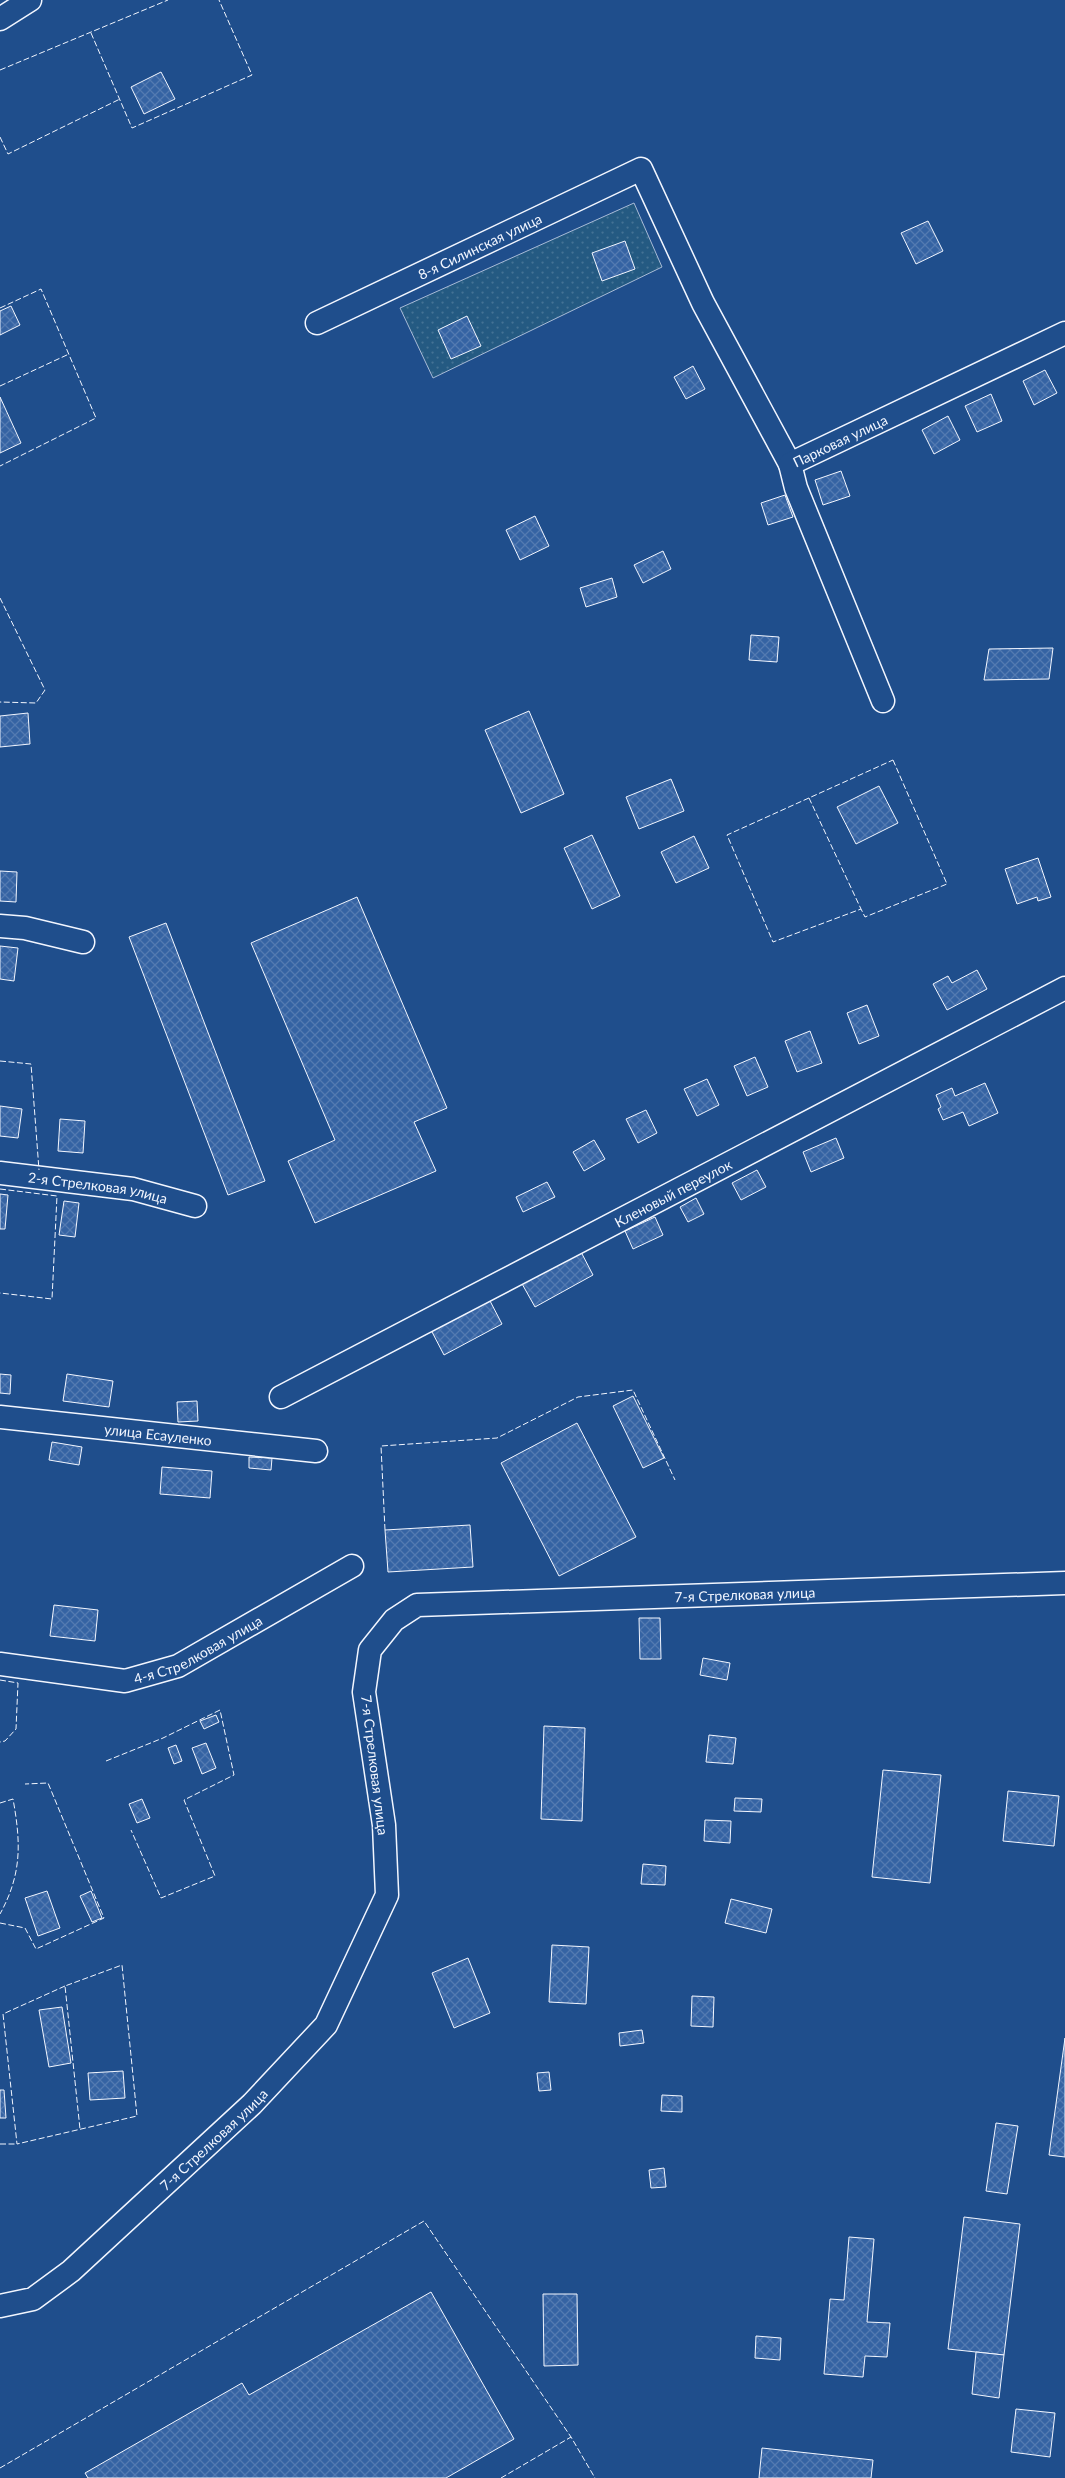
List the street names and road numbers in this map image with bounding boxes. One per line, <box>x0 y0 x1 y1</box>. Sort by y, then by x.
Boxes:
street label: 8-я Силинская улица <box>415 209 544 282</box>
street label: Парковая улица <box>790 411 890 470</box>
street label: Кленовый переулок <box>611 1155 735 1230</box>
street label: 2-я Стрелковая улица <box>27 1168 170 1207</box>
street label: улица Есауленко <box>103 1420 213 1448</box>
street label: 7-я Стрелковая улица <box>674 1583 816 1605</box>
street label: 4-я Стрелковая улица <box>132 1611 265 1687</box>
street label: 7-я Стрелковая улица <box>358 1694 392 1836</box>
street label: 7-я Стрелковая улица <box>156 2085 271 2193</box>

